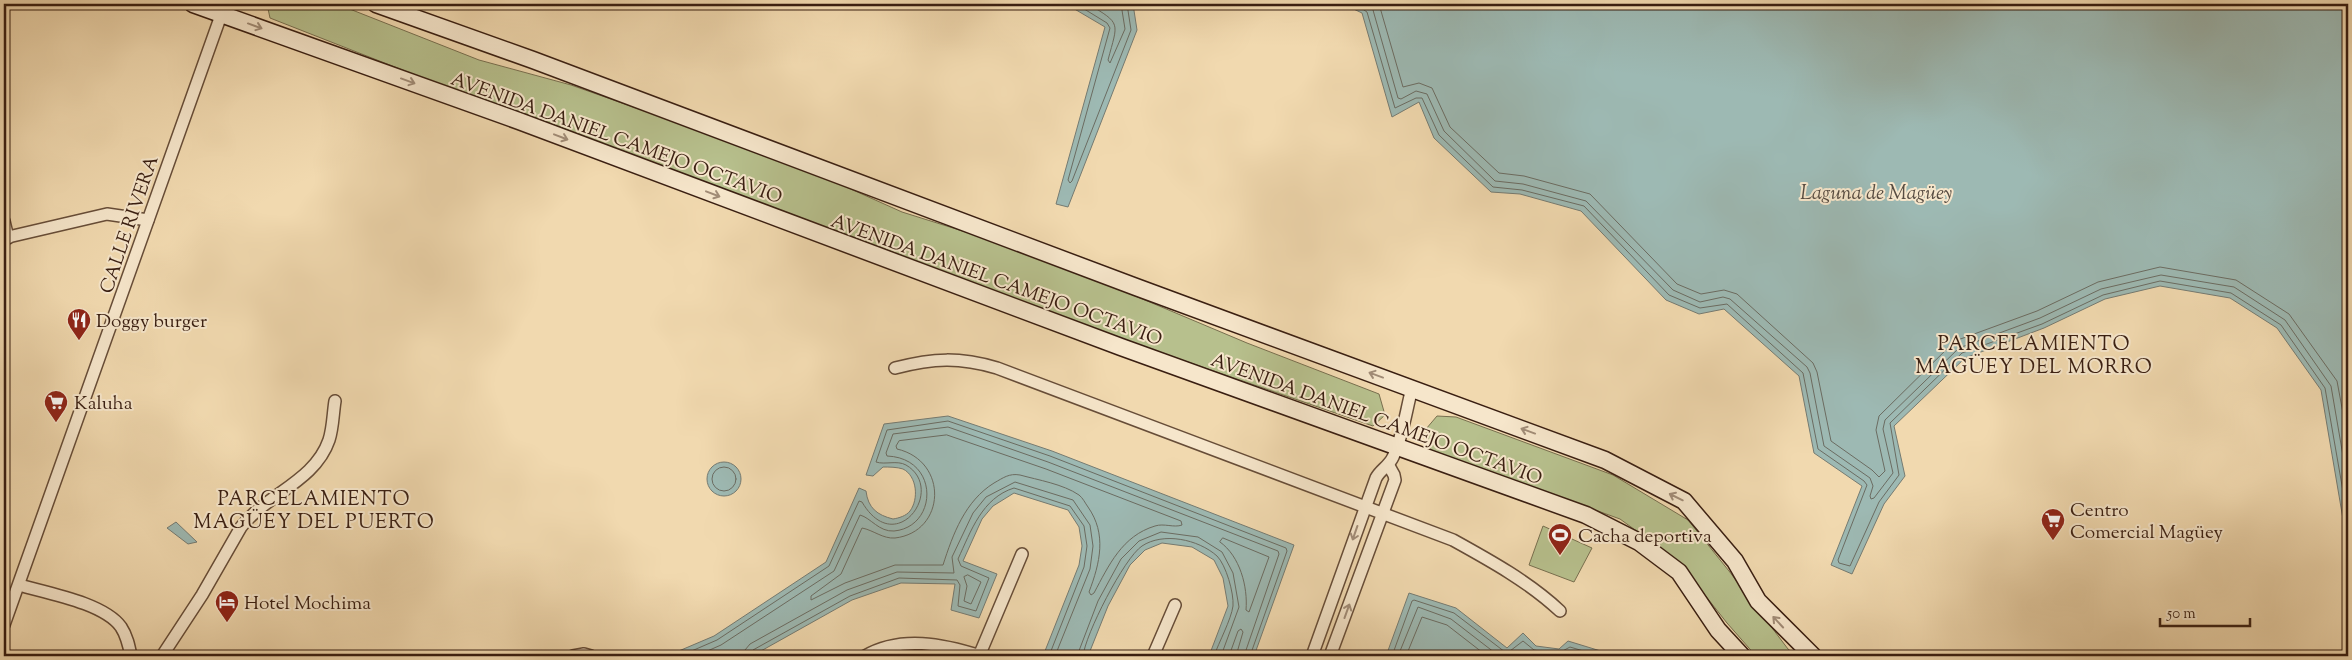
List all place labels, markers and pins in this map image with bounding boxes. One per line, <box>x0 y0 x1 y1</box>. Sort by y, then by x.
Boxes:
restaurant icon: Doggy burger <box>66 307 92 341</box>
place label: Doggy burger <box>96 309 207 336</box>
supermarket icon: Kaluha <box>43 389 69 423</box>
place label: Kaluha <box>74 391 133 418</box>
place label: Centro Comercial Magüey <box>2070 498 2224 547</box>
supermarket icon: Centro Comercial Magüey <box>2040 507 2066 541</box>
sports icon: Cacha deportiva <box>1547 522 1573 556</box>
place label: Cacha deportiva <box>1578 524 1712 551</box>
hotel icon: Hotel Mochima <box>214 589 240 623</box>
place label: Hotel Mochima <box>244 591 371 618</box>

